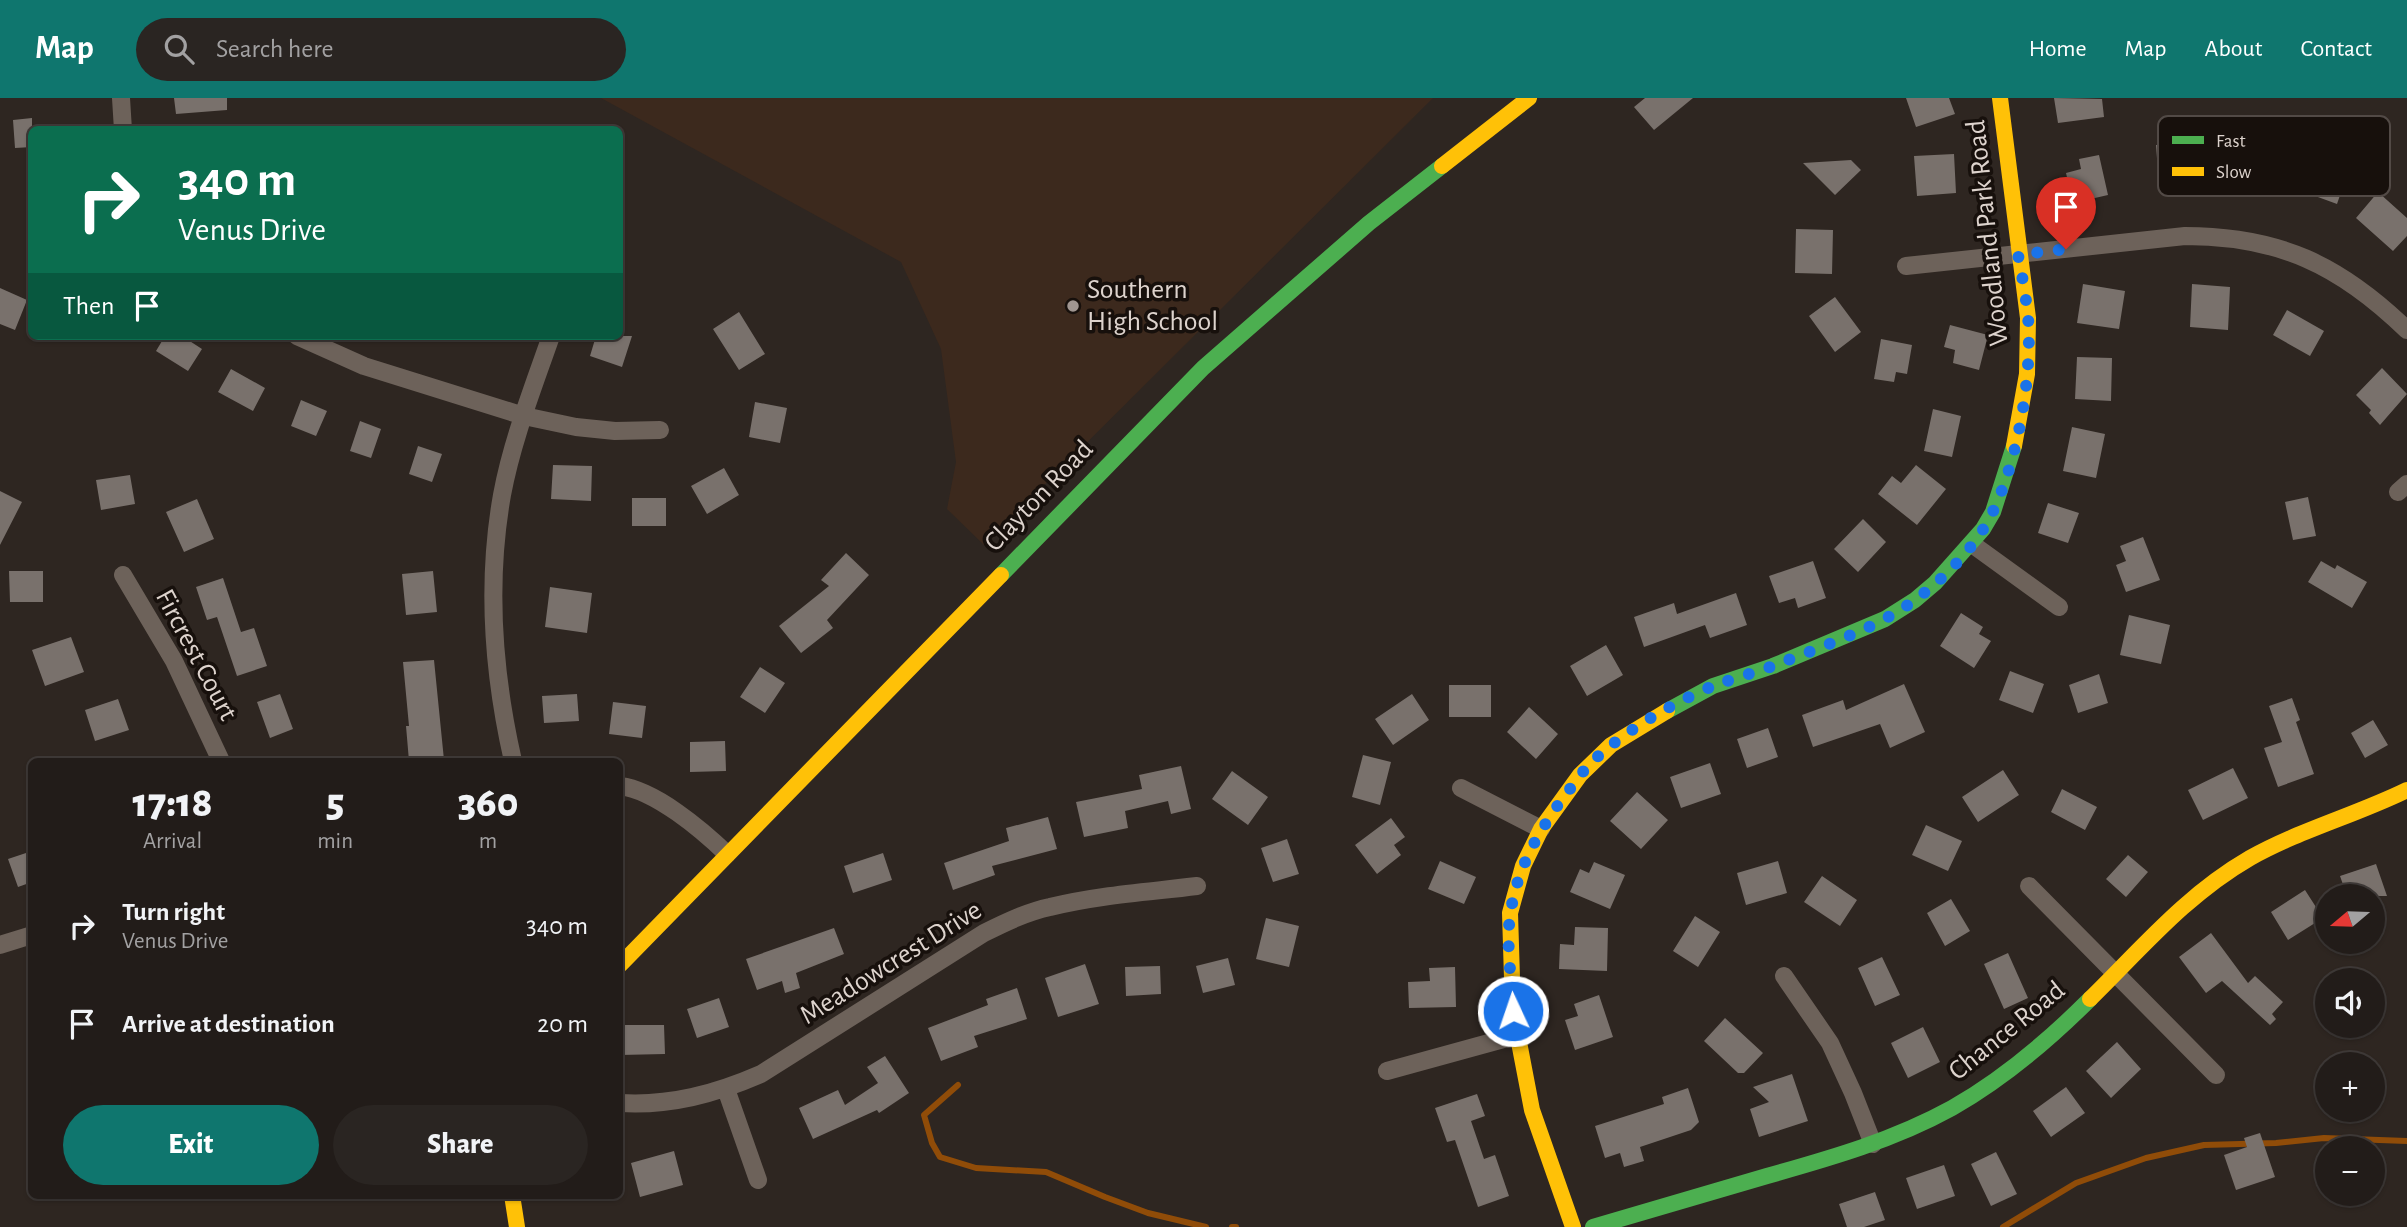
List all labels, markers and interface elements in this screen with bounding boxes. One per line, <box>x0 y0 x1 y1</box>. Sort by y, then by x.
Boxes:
search box <box>136 18 626 81</box>
icon: search <box>160 30 198 68</box>
text: Map <box>35 32 94 65</box>
text: Search here <box>216 36 334 62</box>
text: Home <box>2029 37 2087 61</box>
text: Map <box>2125 37 2167 61</box>
text: About <box>2205 37 2262 61</box>
text: Contact <box>2300 37 2372 61</box>
legend <box>2158 116 2390 196</box>
street label: Woodland Park Road <box>1962 118 2014 348</box>
text: Fast <box>2216 132 2246 151</box>
icon: right <box>63 154 154 245</box>
text: 340 m <box>178 156 296 205</box>
text: Slow <box>2216 163 2252 182</box>
pin <box>2036 177 2096 249</box>
icon: arrive <box>2047 188 2085 226</box>
text: Venus Drive <box>178 214 326 246</box>
place label: Southern High School <box>1087 276 1218 336</box>
icon: arrive <box>128 287 166 325</box>
text: Then <box>63 293 114 319</box>
marker: Southern High School <box>1065 298 1081 314</box>
street label: Clayton Road <box>979 435 1099 557</box>
street label: Fircrest Court <box>150 585 242 725</box>
text: 17:18 <box>133 782 213 824</box>
text: 5 <box>326 782 344 824</box>
text: 360 <box>458 782 518 824</box>
text: Arrival <box>143 830 202 853</box>
text: min <box>317 830 353 853</box>
text: m <box>479 830 497 853</box>
north arrow <box>2315 884 2385 954</box>
map controls <box>2315 884 2385 1206</box>
street label: Meadowcrest Drive <box>795 896 987 1030</box>
text: Turn right <box>122 899 225 925</box>
icon: right <box>63 907 101 945</box>
text: 340 m <box>526 913 588 939</box>
text: Venus Drive <box>122 930 228 953</box>
button: sound <box>2315 968 2385 1038</box>
position arrow <box>1476 974 1550 1048</box>
street label: Chance Road <box>1944 976 2070 1086</box>
icon: arrive <box>63 1005 101 1043</box>
text: Arrive at destination <box>122 1011 335 1037</box>
text: 20 m <box>537 1011 588 1037</box>
button: + <box>2315 1052 2385 1122</box>
button: Exit <box>63 1105 319 1185</box>
button: Share <box>333 1105 588 1185</box>
button: − <box>2315 1136 2385 1206</box>

